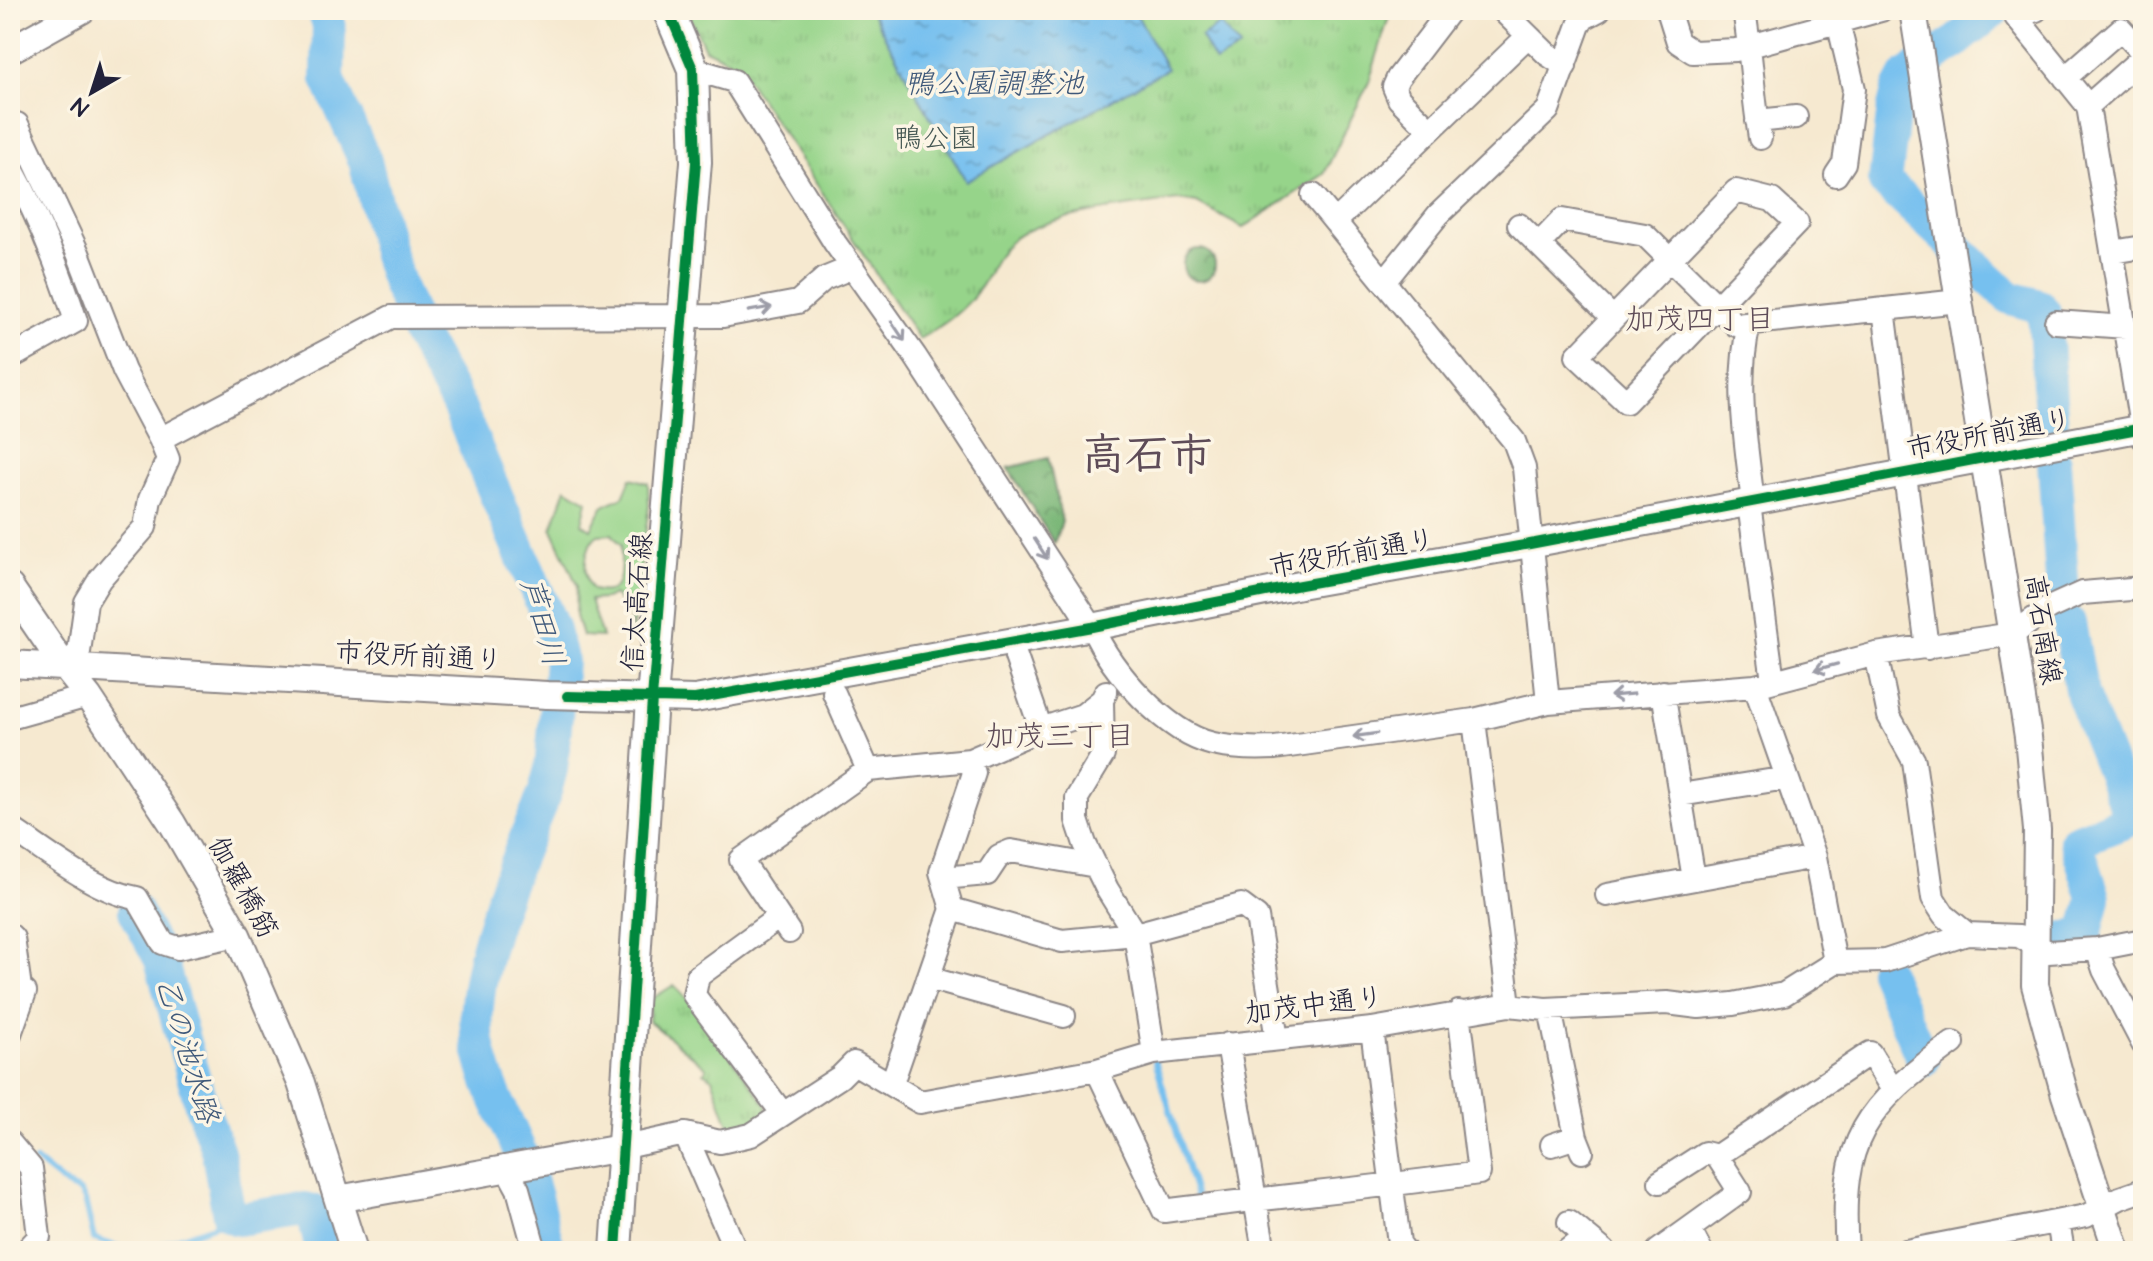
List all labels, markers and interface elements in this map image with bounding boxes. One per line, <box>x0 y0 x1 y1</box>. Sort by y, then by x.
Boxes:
north arrow <box>52 52 132 132</box>
water label: 鴨公園調整池 <box>904 63 1085 105</box>
text: N <box>65 90 95 123</box>
park label: 鴨公園 <box>894 119 978 158</box>
district label: 加茂四丁目 <box>1625 299 1775 341</box>
one-way arrow <box>747 301 772 316</box>
one-way arrow <box>889 320 906 342</box>
street label: 市役所前通り <box>1903 399 2075 470</box>
district label: 高石市 <box>1081 426 1213 487</box>
street label: 市役所前通り <box>1266 520 1438 587</box>
street label: 信太高石線 <box>613 531 662 673</box>
one-way arrow <box>1032 537 1049 559</box>
street label: 高石南線 <box>2014 571 2071 688</box>
water label: 芦田川 <box>509 573 575 671</box>
street label: 市役所前通り <box>334 633 504 680</box>
one-way arrow <box>1814 660 1840 675</box>
one-way arrow <box>1609 688 1636 703</box>
district label: 加茂三丁目 <box>985 716 1135 758</box>
one-way arrow <box>1353 728 1378 743</box>
street label: 伽羅橋筋 <box>198 829 287 946</box>
water label: 乙の池水路 <box>145 972 230 1130</box>
street label: 加茂中通り <box>1242 978 1386 1033</box>

